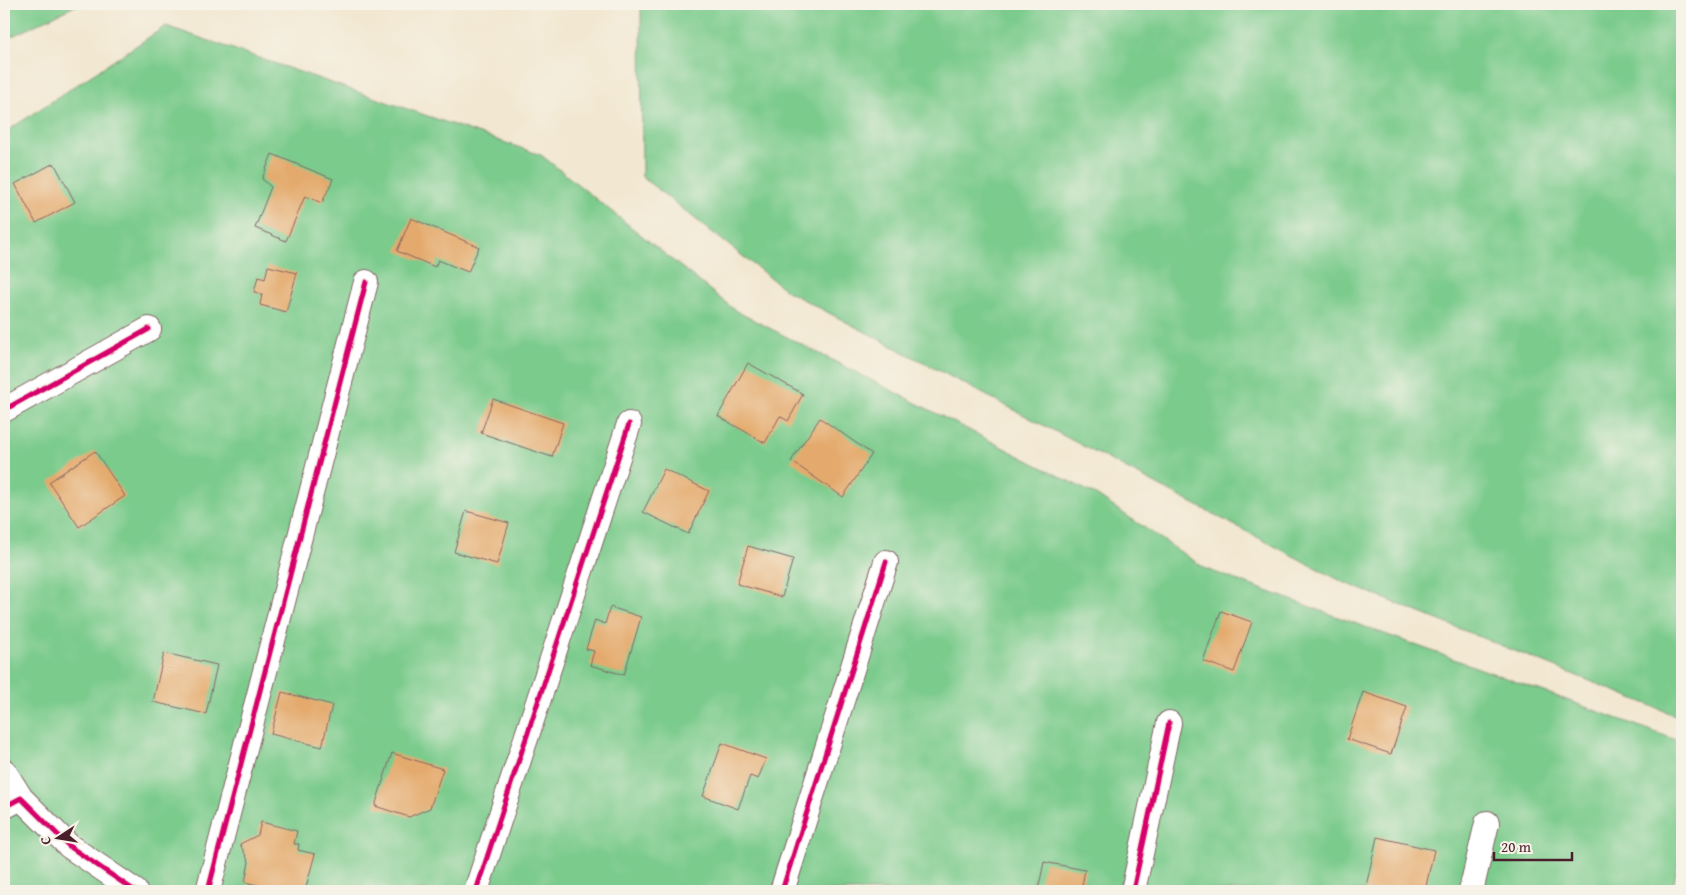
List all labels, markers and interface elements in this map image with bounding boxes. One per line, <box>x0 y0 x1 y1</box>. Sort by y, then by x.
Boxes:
north arrow <box>32 812 82 862</box>
scale bar <box>1494 830 1571 862</box>
text: С <box>35 835 56 847</box>
text: 20 m <box>1501 836 1532 857</box>

